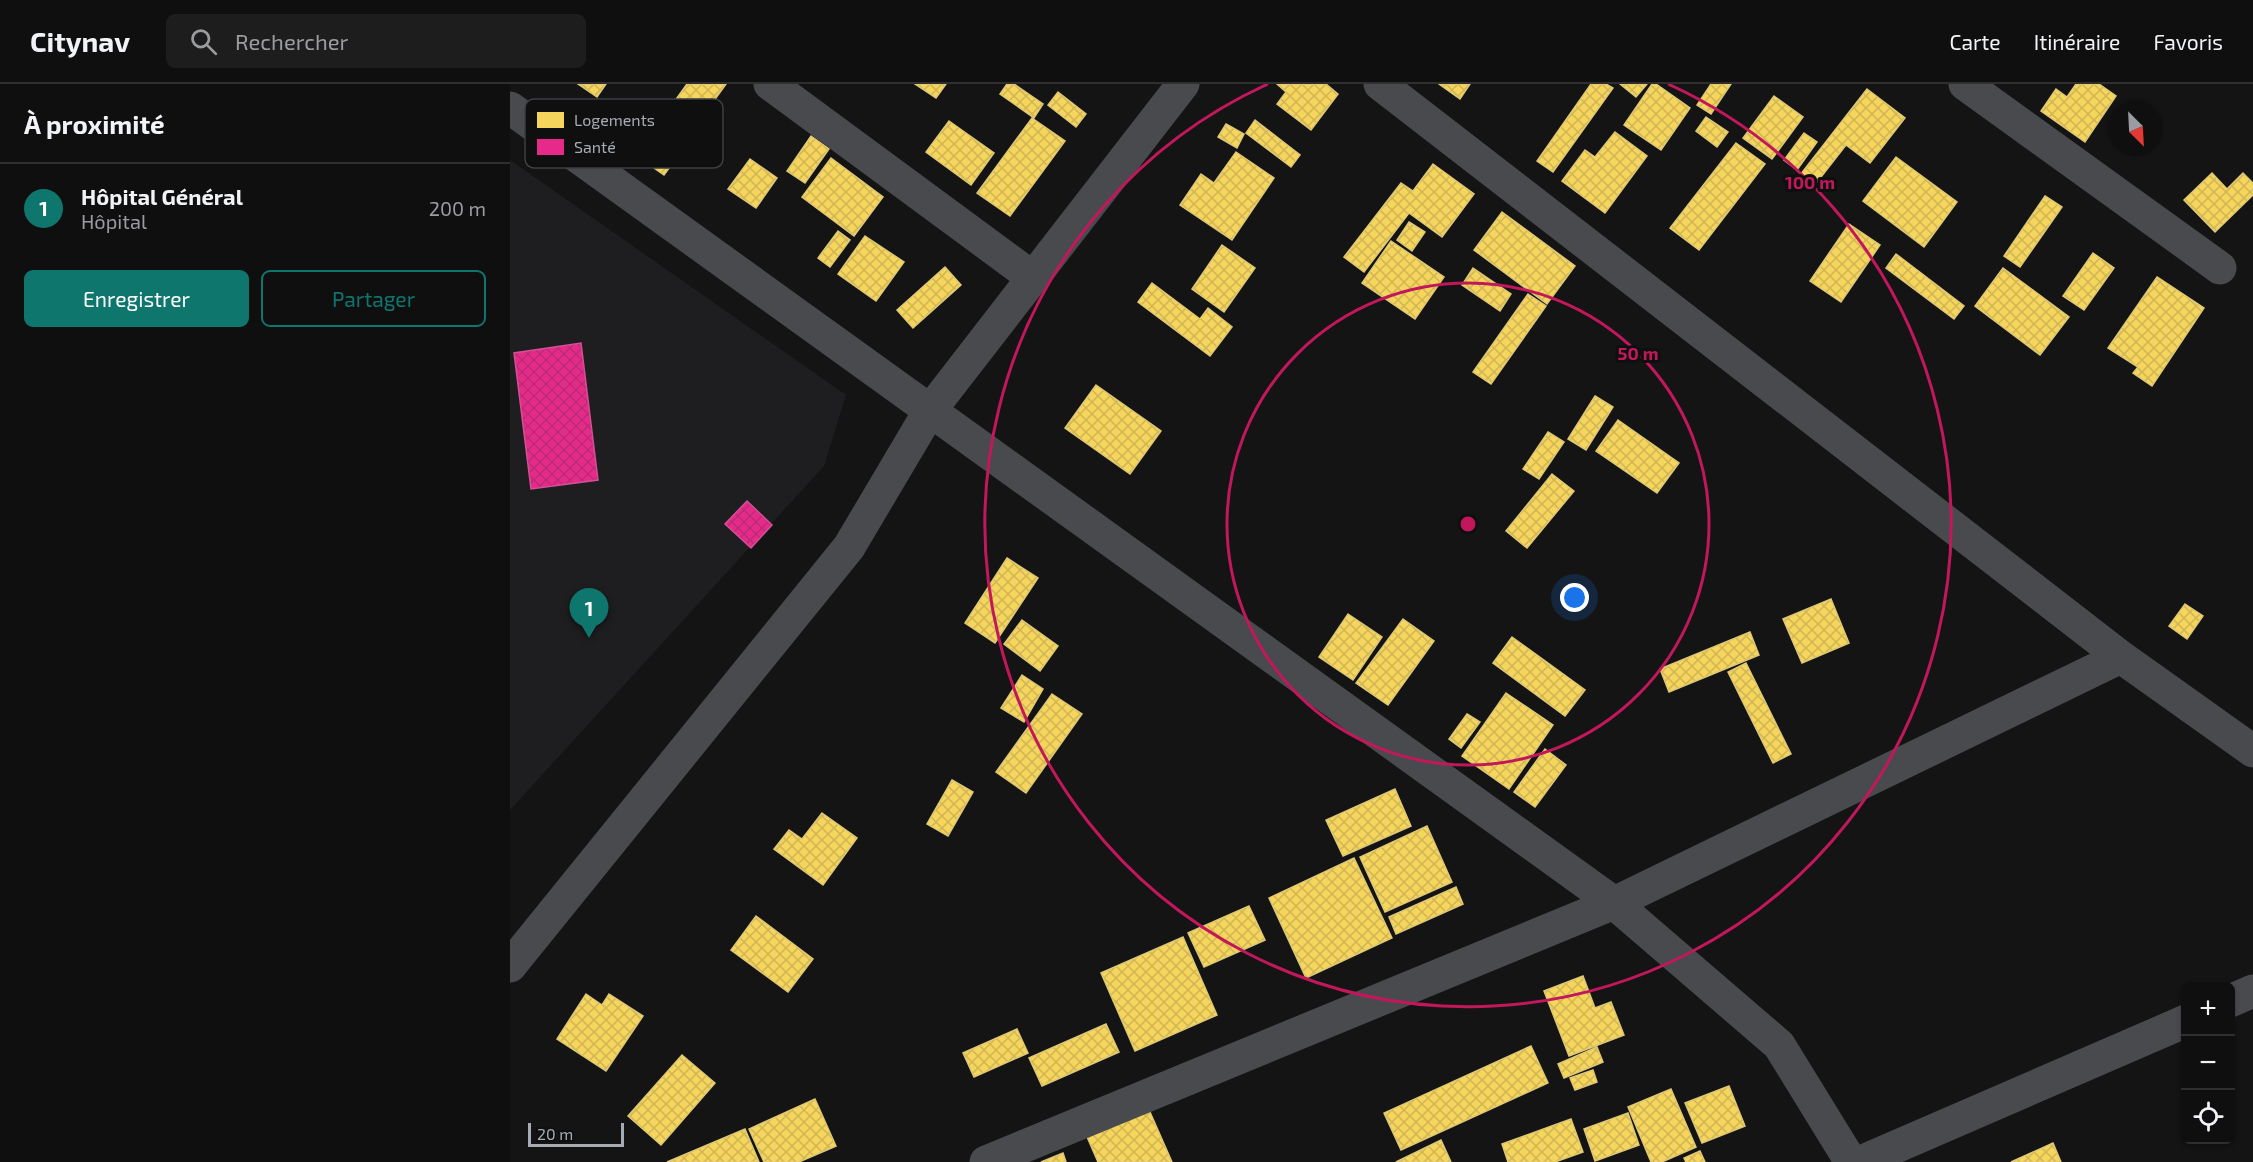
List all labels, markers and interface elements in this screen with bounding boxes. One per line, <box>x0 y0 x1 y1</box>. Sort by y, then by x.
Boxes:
search box <box>166 14 586 68</box>
text: Citynav <box>30 24 130 58</box>
icon: search <box>187 25 220 58</box>
text: Rechercher <box>235 28 348 54</box>
text: Carte <box>1949 29 2001 54</box>
text: Itinéraire <box>2034 29 2120 54</box>
text: Favoris <box>2153 29 2223 54</box>
legend <box>525 99 723 168</box>
north arrow <box>2109 102 2163 156</box>
text: À proximité <box>24 108 165 139</box>
text: Logements <box>574 110 655 129</box>
text: Santé <box>574 137 616 156</box>
text: 100 m <box>1785 171 1835 193</box>
text: Hôpital Général <box>81 183 243 209</box>
text: 1 <box>39 196 48 220</box>
text: 200 m <box>429 196 486 220</box>
text: Hôpital <box>81 209 147 233</box>
button: Enregistrer <box>24 270 249 327</box>
button: Partager <box>261 270 486 327</box>
text: 50 m <box>1617 342 1659 364</box>
centre of rings <box>1458 514 1478 534</box>
your location <box>1560 583 1589 612</box>
pin: 1 <box>570 588 608 638</box>
map controls <box>2181 982 2235 1144</box>
button: + <box>2181 982 2235 1036</box>
button: − <box>2181 1036 2235 1090</box>
button: locate <box>2181 1090 2235 1144</box>
scale bar <box>528 1120 624 1148</box>
text: 20 m <box>537 1124 573 1143</box>

